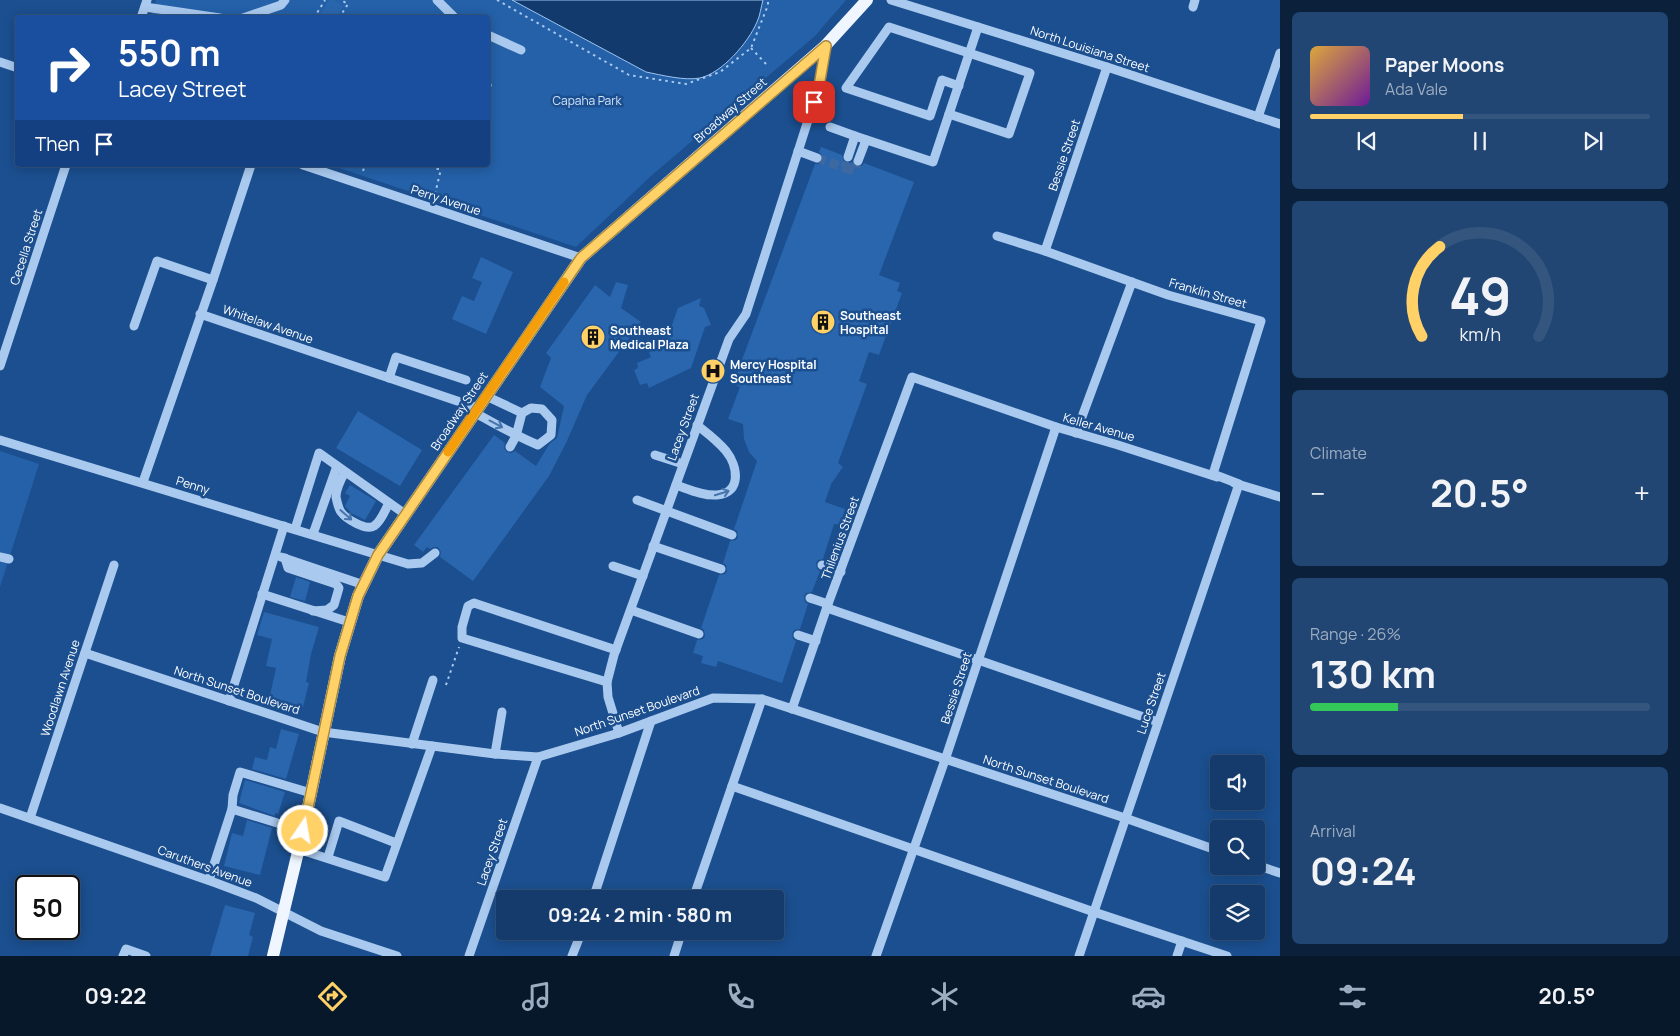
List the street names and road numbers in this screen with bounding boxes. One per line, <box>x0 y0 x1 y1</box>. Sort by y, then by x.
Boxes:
street label: North Louisiana Street <box>1028 22 1152 76</box>
street label: Broadway Street <box>690 73 770 146</box>
street label: Bessie Street <box>1044 117 1084 193</box>
street label: Perry Avenue <box>409 181 483 219</box>
street label: Cecella Street <box>6 207 46 287</box>
street label: Franklin Street <box>1167 274 1249 312</box>
street label: Whitelaw Avenue <box>220 301 316 347</box>
street label: Broadway Street <box>426 368 492 454</box>
street label: Lacey Street <box>663 391 703 463</box>
street label: Keller Avenue <box>1061 409 1137 445</box>
street label: Penny <box>174 472 213 498</box>
street label: Thilenius Street <box>817 494 863 582</box>
street label: Woodlawn Avenue <box>36 637 84 739</box>
street label: Bessie Street <box>936 650 976 726</box>
street label: North Sunset Boulevard <box>172 662 302 718</box>
street label: Luce Street <box>1132 670 1170 736</box>
street label: North Sunset Boulevard <box>572 682 702 740</box>
street label: North Sunset Boulevard <box>981 751 1111 807</box>
street label: Lacey Street <box>473 816 512 888</box>
street label: Caruthers Avenue <box>155 841 255 891</box>

